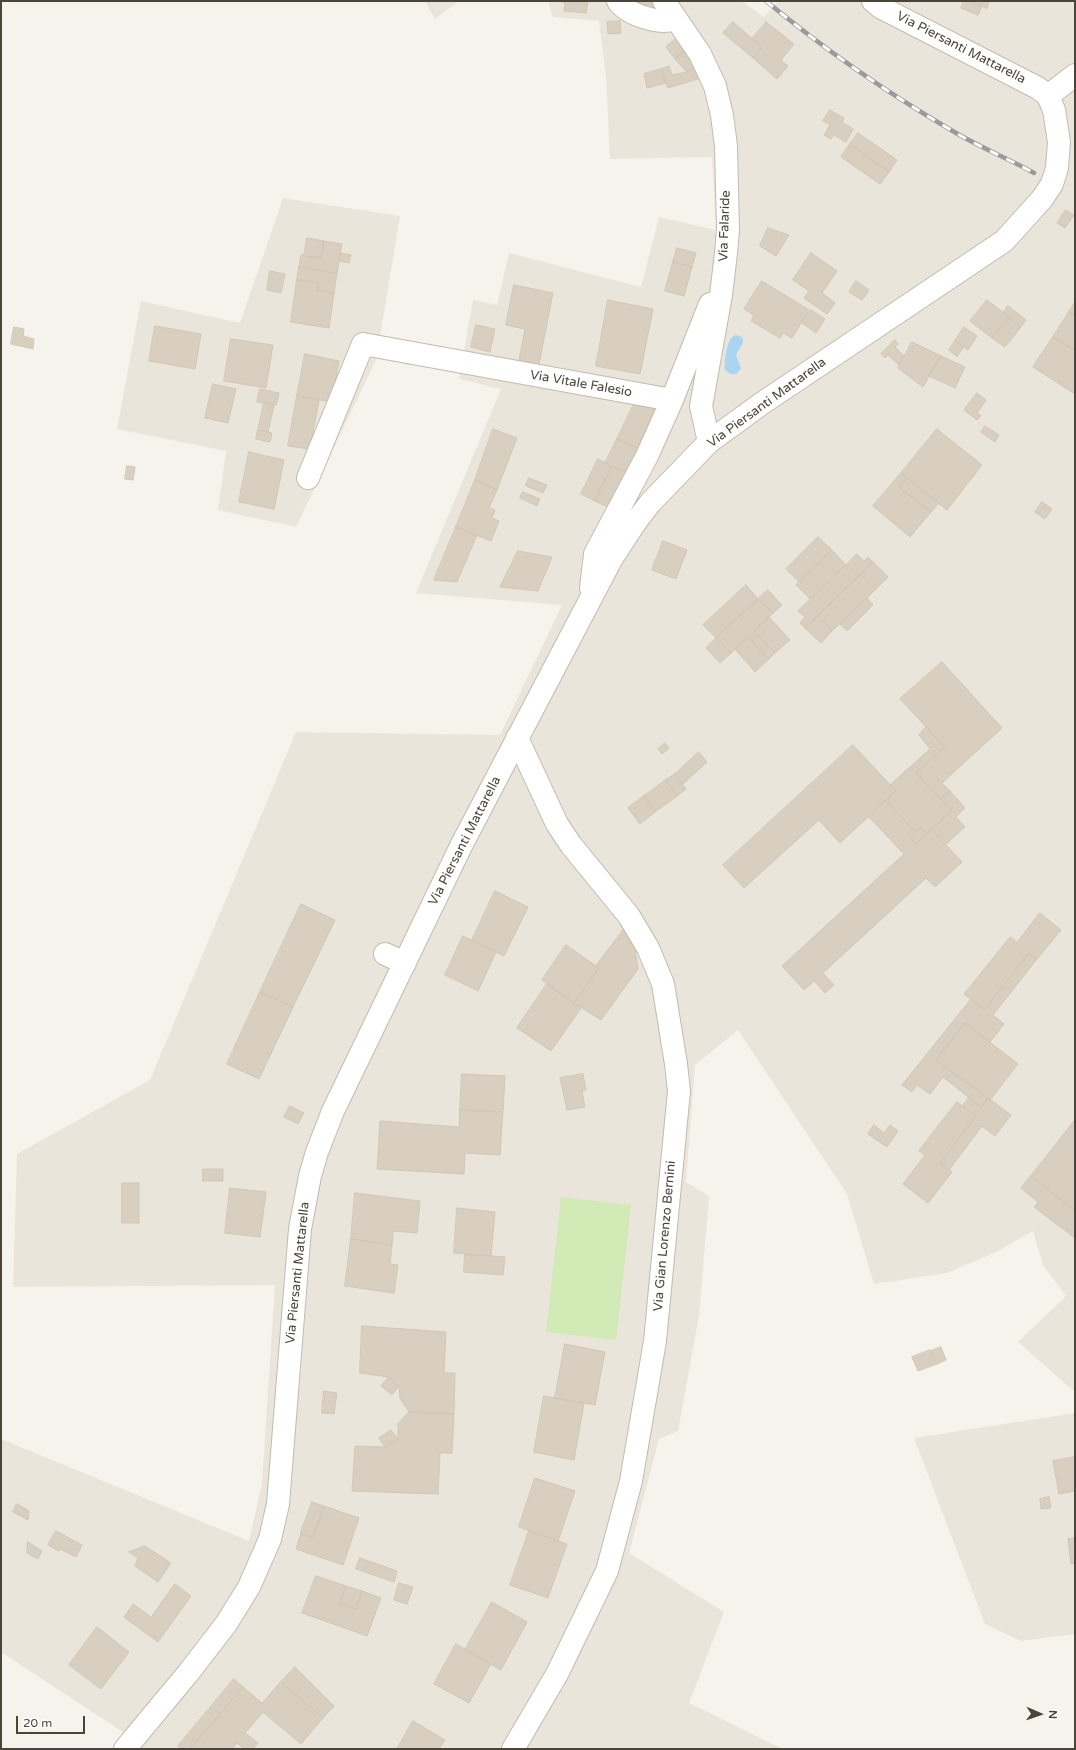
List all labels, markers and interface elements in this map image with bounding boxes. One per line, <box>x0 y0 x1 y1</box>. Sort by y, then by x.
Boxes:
street label: Via Piersanti Mattarella <box>894 9 1028 87</box>
street label: Via Falaride <box>716 190 734 262</box>
street label: Via Piersanti Mattarella <box>705 355 829 451</box>
street label: Via Vitale Falesio <box>529 367 633 401</box>
street label: Via Piersanti Mattarella <box>426 774 504 908</box>
street label: Via Gian Lorenzo Bernini <box>651 1160 679 1312</box>
street label: Via Piersanti Mattarella <box>283 1201 313 1345</box>
north arrow <box>1020 1694 1060 1734</box>
scale bar <box>18 1708 87 1734</box>
text: N <box>1046 1710 1059 1719</box>
text: 20 m <box>23 1716 52 1730</box>

